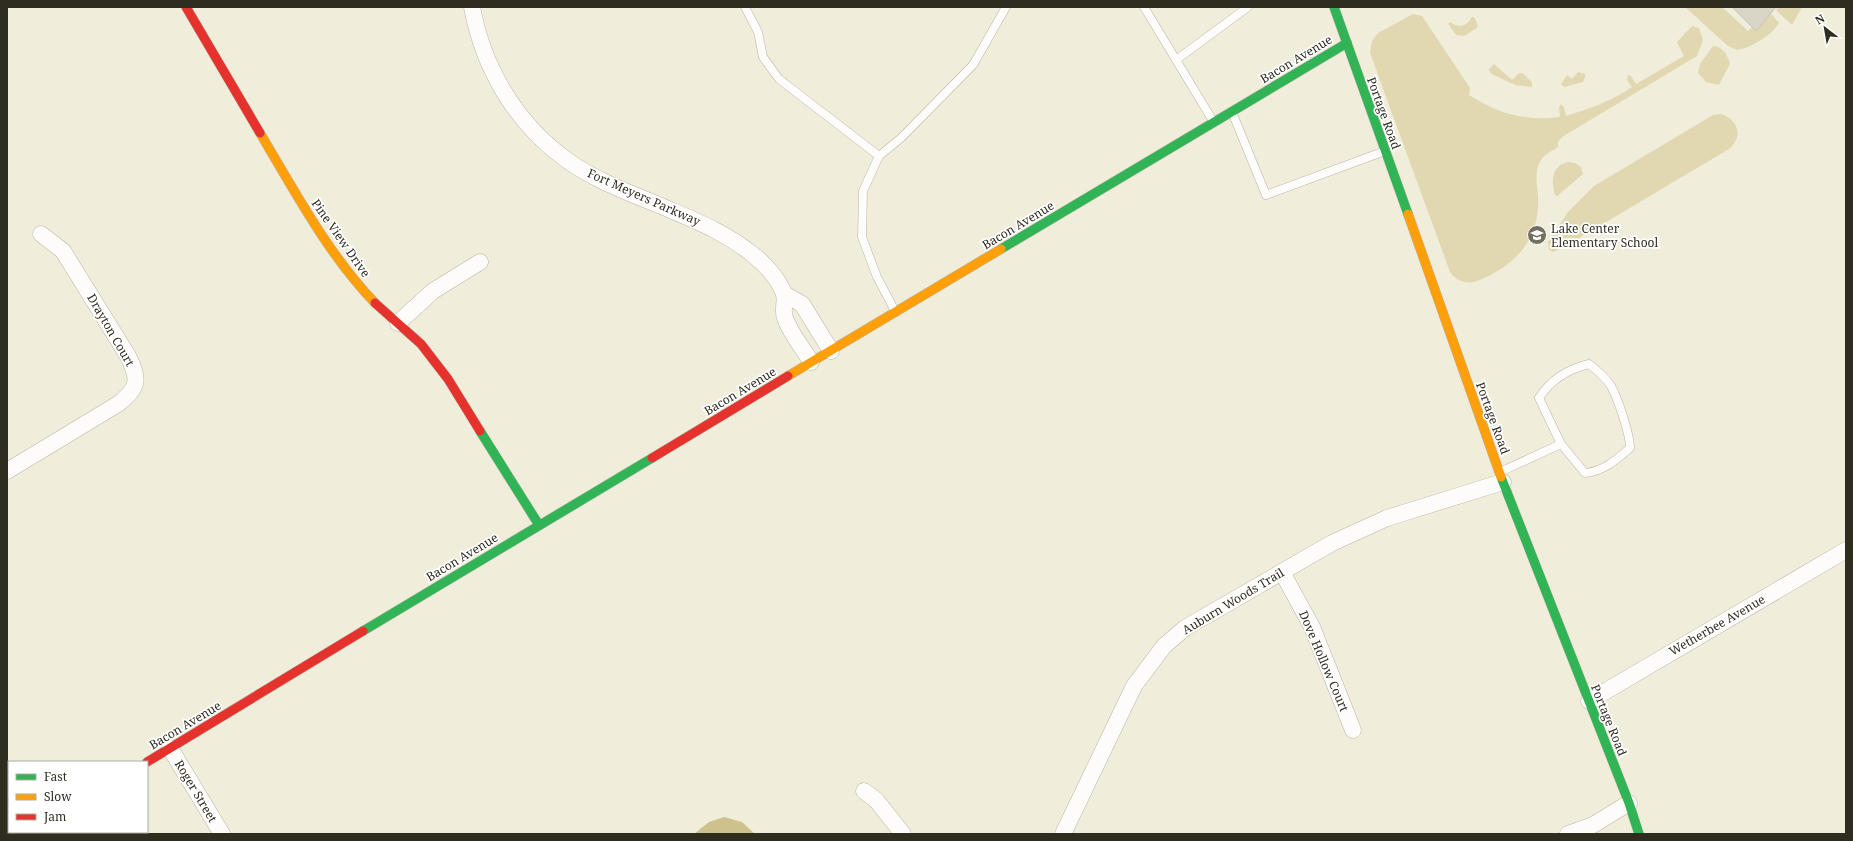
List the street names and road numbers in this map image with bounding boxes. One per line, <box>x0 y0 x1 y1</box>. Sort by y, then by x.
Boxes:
street label: Bacon Avenue <box>1257 31 1335 87</box>
street label: Portage Road <box>1363 75 1405 152</box>
street label: Fort Meyers Parkway <box>585 164 703 230</box>
street label: Pine View Drive <box>308 196 374 280</box>
street label: Bacon Avenue <box>979 197 1057 253</box>
street label: Drayton Court <box>83 291 139 369</box>
street label: Bacon Avenue <box>701 363 779 419</box>
street label: Portage Road <box>1472 380 1514 457</box>
street label: Bacon Avenue <box>423 529 501 585</box>
street label: Auburn Woods Trail <box>1179 564 1287 638</box>
street label: Wetherbee Avenue <box>1666 591 1768 659</box>
street label: Dove Hollow Court <box>1295 608 1353 714</box>
street label: Portage Road <box>1587 682 1631 759</box>
street label: Bacon Avenue <box>146 697 224 753</box>
street label: Roger Street <box>171 757 221 825</box>

